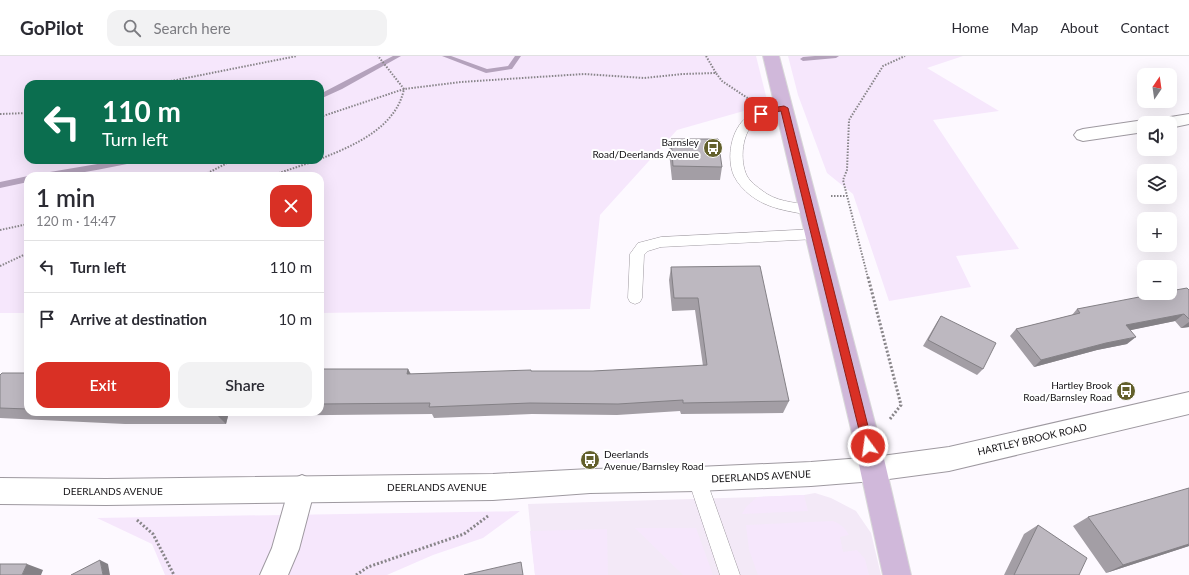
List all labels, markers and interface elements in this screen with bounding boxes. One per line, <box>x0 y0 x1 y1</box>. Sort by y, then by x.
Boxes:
search box <box>107 10 387 46</box>
text: GoPilot <box>20 16 83 39</box>
icon: search <box>121 17 143 39</box>
text: Search here <box>153 19 231 37</box>
text: Home <box>951 19 989 36</box>
text: Map <box>1011 19 1038 36</box>
text: About <box>1060 19 1098 36</box>
text: Contact <box>1120 19 1169 36</box>
north arrow <box>1137 68 1177 108</box>
map controls <box>1137 68 1177 300</box>
text: 110 m <box>102 94 181 128</box>
icon: left <box>36 96 88 148</box>
pin <box>744 97 778 131</box>
icon: arrive <box>750 103 772 125</box>
button: sound <box>1137 116 1177 156</box>
text: Turn left <box>102 128 168 150</box>
place label: Barnsley Road/Deerlands Avenue <box>592 136 700 160</box>
bus stop icon: Barnsley Road/Deerlands Avenue <box>702 137 724 159</box>
button: layers <box>1137 164 1177 204</box>
text: 1 min <box>36 183 95 212</box>
button: close <box>270 185 312 227</box>
button: + <box>1137 212 1177 252</box>
text: 120 m · 14:47 <box>36 213 116 229</box>
icon: left <box>36 256 58 278</box>
text: Turn left <box>70 258 126 276</box>
text: 110 m <box>270 258 312 276</box>
button: − <box>1137 260 1177 300</box>
icon: arrive <box>36 308 58 330</box>
text: Arrive at destination <box>70 310 207 328</box>
text: 10 m <box>278 310 312 328</box>
button: Exit <box>36 362 170 408</box>
button: Share <box>178 362 312 408</box>
place label: Hartley Brook Road/Barnsley Road <box>1023 379 1113 403</box>
bus stop icon: Hartley Brook Road/Barnsley Road <box>1115 380 1137 402</box>
street label: HARTLEY BROOK ROAD <box>976 420 1088 457</box>
position arrow <box>847 425 889 467</box>
place label: Deerlands Avenue/Barnsley Road <box>604 448 704 472</box>
bus stop icon: Deerlands Avenue/Barnsley Road <box>579 449 601 471</box>
street label: DEERLANDS AVENUE <box>711 467 811 485</box>
street label: DEERLANDS AVENUE <box>387 481 487 493</box>
street label: DEERLANDS AVENUE <box>63 485 163 497</box>

